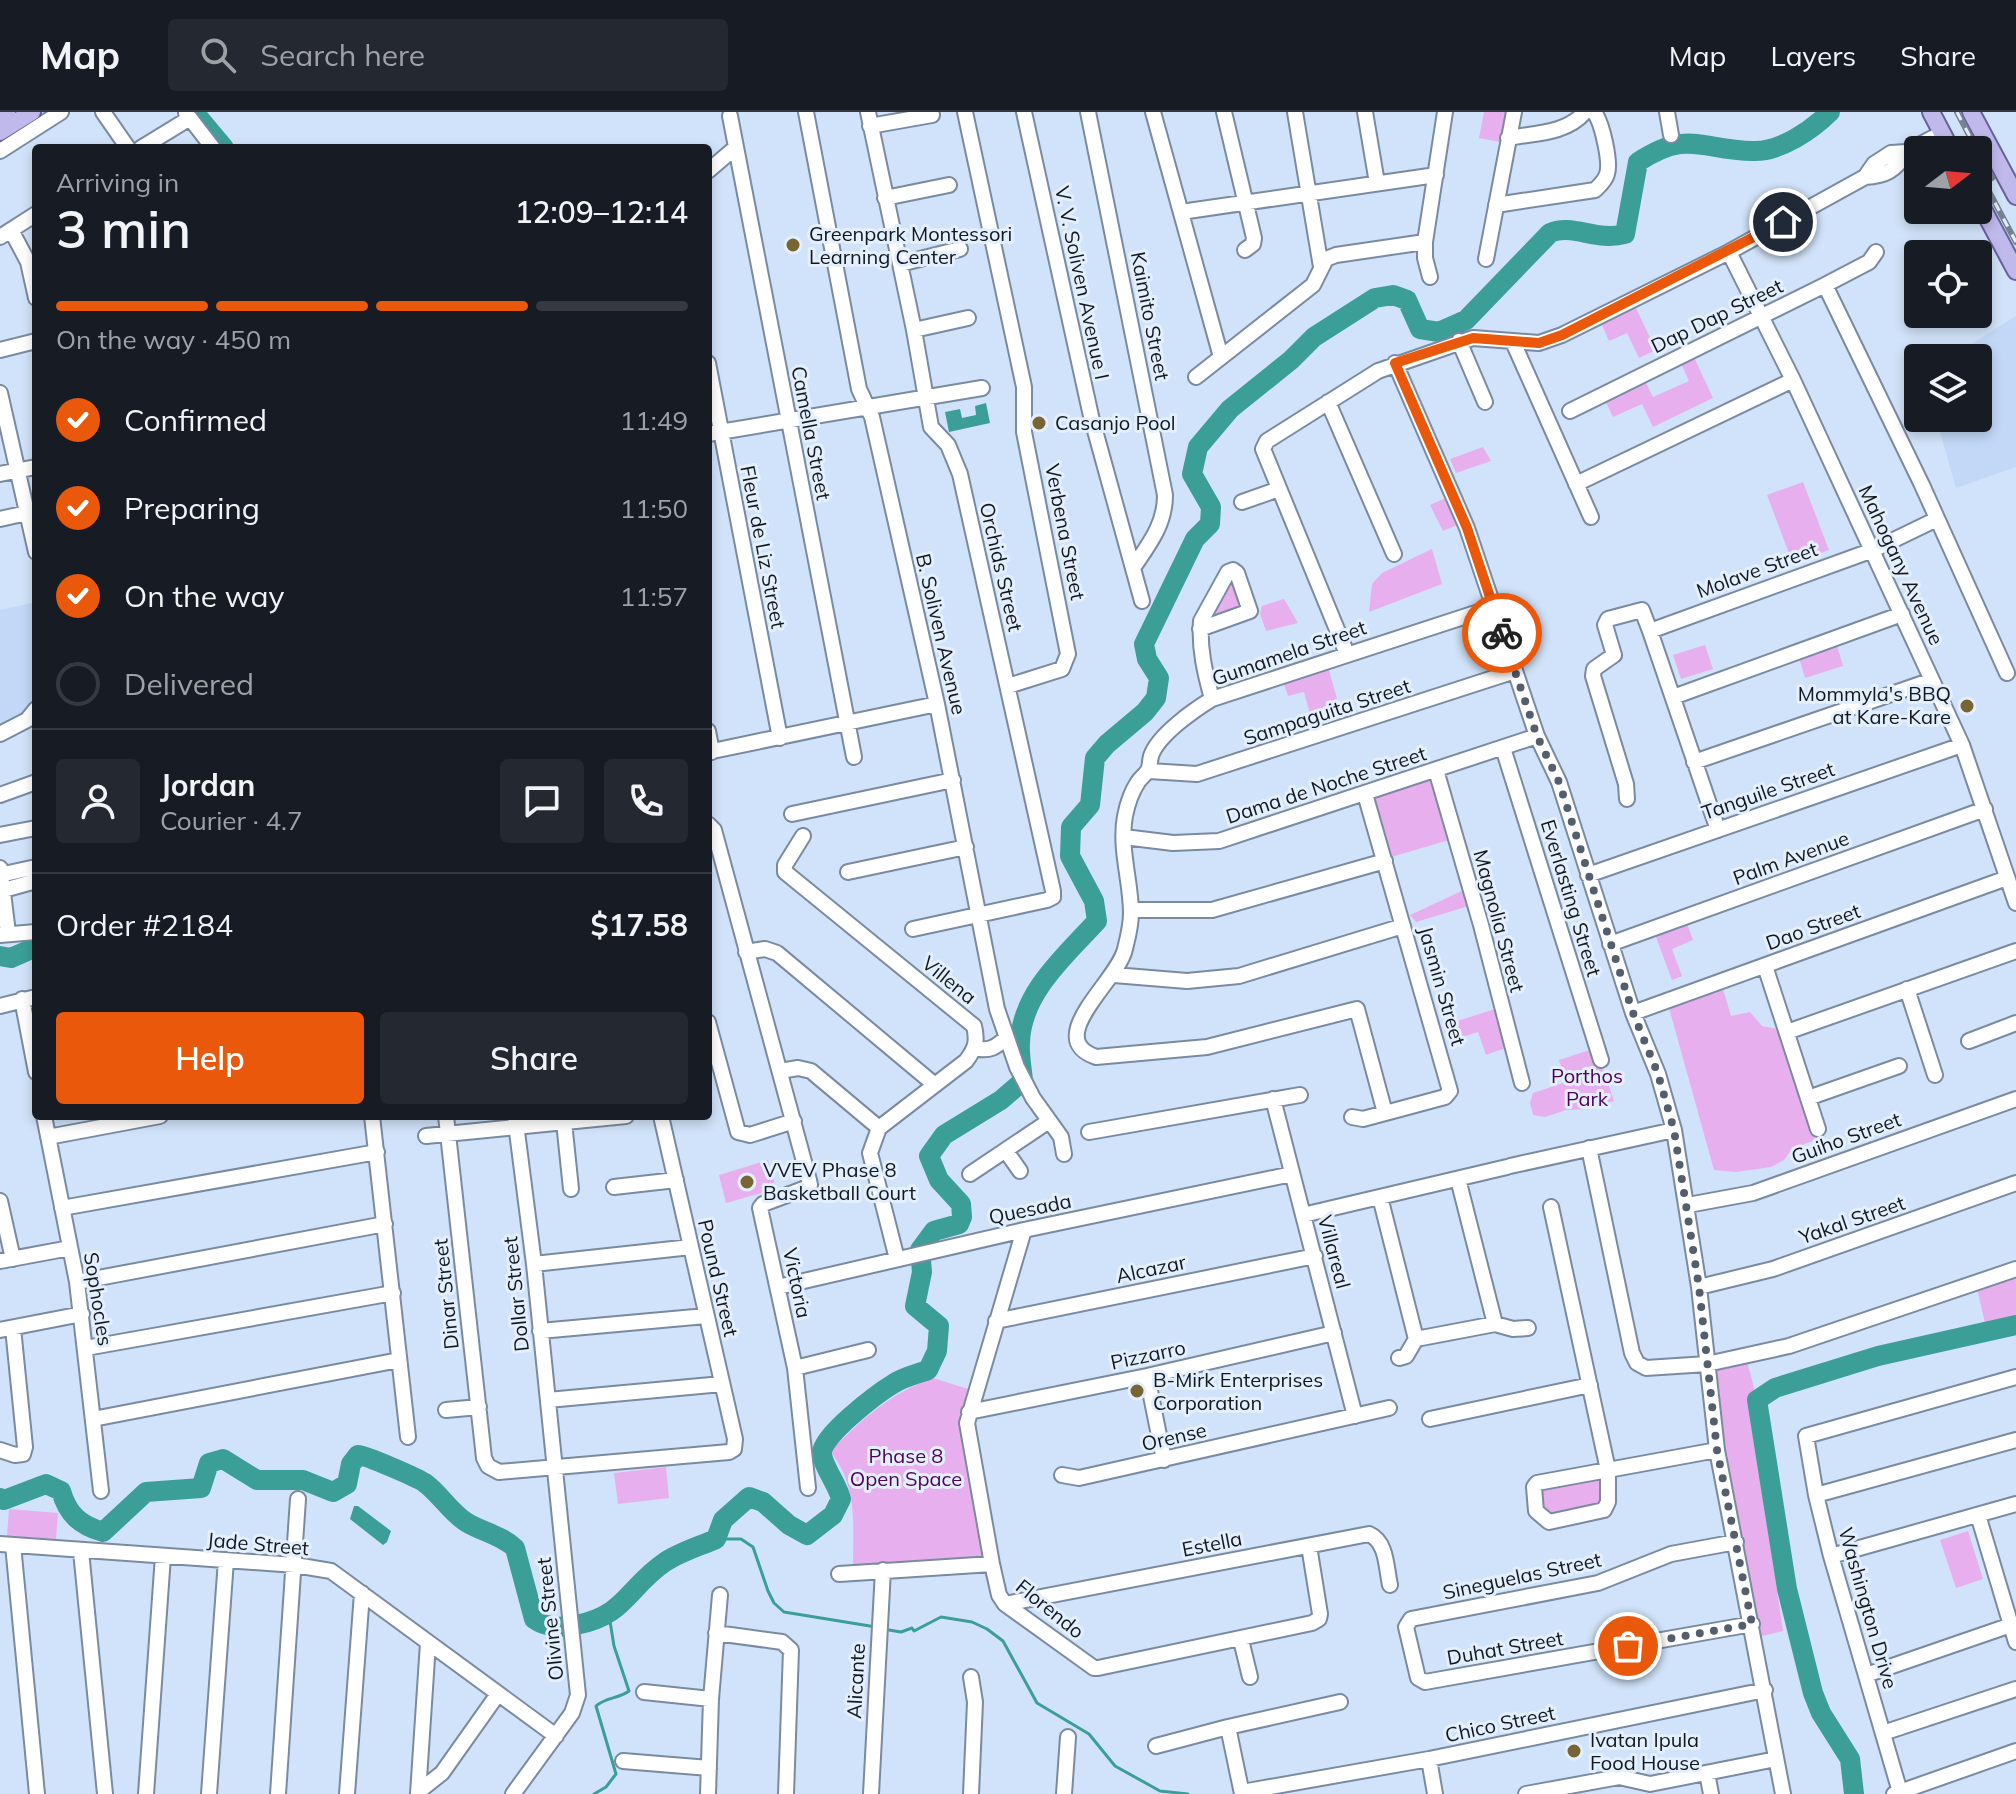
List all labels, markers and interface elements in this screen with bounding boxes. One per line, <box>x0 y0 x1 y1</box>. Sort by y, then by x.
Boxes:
search box <box>168 19 728 91</box>
text: Map <box>40 31 120 79</box>
icon: search <box>196 33 240 77</box>
text: Search here <box>260 36 425 74</box>
text: Map <box>1669 38 1726 73</box>
text: Layers <box>1770 38 1856 73</box>
text: Share <box>1900 38 1976 73</box>
north arrow <box>1904 136 1992 224</box>
map controls <box>1904 136 1992 432</box>
text: Arriving in <box>56 166 179 199</box>
street label: V. V. Soliven Avenue I <box>1050 184 1115 382</box>
pin <box>1749 188 1817 256</box>
text: 12:09–12:14 <box>515 193 688 231</box>
text: 3 min <box>56 196 191 261</box>
icon: home <box>1761 200 1805 244</box>
place label: Greenpark Montessori Learning Center <box>809 221 1012 269</box>
marker: Greenpark Montessori Learning Center <box>784 236 802 254</box>
button: locate <box>1904 240 1992 328</box>
street label: Kaimito Street <box>1126 249 1175 382</box>
street label: Dap Dap Street <box>1647 273 1787 358</box>
text: On the way · 450 m <box>56 323 291 356</box>
button: layers <box>1904 344 1992 432</box>
street label: Camella Street <box>786 364 837 502</box>
icon: check <box>56 398 100 442</box>
text: Confirmed <box>124 401 267 439</box>
text: 11:49 <box>620 404 688 437</box>
place label: Casanjo Pool <box>1055 410 1176 435</box>
marker: Casanjo Pool <box>1030 414 1048 432</box>
street label: Verbena Street <box>1040 462 1091 602</box>
street label: Fleur de Liz Street <box>735 463 792 631</box>
street label: Mahogany Avenue <box>1853 481 1949 649</box>
icon: check <box>56 486 100 530</box>
text: Preparing <box>124 489 260 527</box>
text: 11:50 <box>620 492 688 525</box>
street label: Orchids Street <box>975 500 1028 634</box>
street label: Molave Street <box>1693 536 1821 603</box>
street label: B. Soliven Avenue <box>911 551 972 717</box>
icon: check <box>56 574 100 618</box>
text: On the way <box>124 577 284 615</box>
text: 11:57 <box>620 580 688 613</box>
courier <box>1462 593 1542 673</box>
icon: bike <box>1480 611 1524 655</box>
street label: Gumamela Street <box>1208 614 1369 691</box>
text: Delivered <box>124 665 254 703</box>
street label: Sampaguita Street <box>1240 673 1413 750</box>
place label: Mommyla's BBQ at Kare-Kare <box>1798 681 1951 729</box>
marker: Mommyla's BBQ at Kare-Kare <box>1958 697 1976 715</box>
street label: Dama de Noche Street <box>1222 740 1429 829</box>
street label: Tanguile Street <box>1698 756 1838 825</box>
button: person <box>56 759 140 843</box>
button: chat <box>500 759 584 843</box>
button: phone <box>604 759 688 843</box>
text: Jordan <box>160 766 255 804</box>
text: Courier · 4.7 <box>160 804 303 837</box>
street label: Everlasting Street <box>1536 816 1607 979</box>
street label: Palm Avenue <box>1729 825 1852 890</box>
street label: Magnolia Street <box>1468 847 1531 995</box>
street label: Dao Street <box>1762 898 1864 955</box>
text: Order #2184 <box>56 906 233 944</box>
text: $17.58 <box>591 906 688 944</box>
street label: Jasmin Street <box>1414 923 1471 1048</box>
street label: Villena <box>917 950 982 1009</box>
button: Help <box>56 1012 364 1104</box>
button: Share <box>380 1012 688 1104</box>
park label: Porthos Park <box>1551 1063 1623 1111</box>
street label: Guiho Street <box>1788 1106 1904 1169</box>
place label: VVEV Phase 8 Basketball Court <box>763 1157 916 1205</box>
marker: VVEV Phase 8 Basketball Court <box>738 1173 756 1191</box>
street label: Quesada <box>986 1188 1073 1229</box>
street label: Yakal Street <box>1795 1190 1908 1250</box>
street label: Villareal <box>1313 1212 1356 1291</box>
street label: Pound Street <box>693 1217 744 1339</box>
street label: Dollar Street <box>497 1235 534 1353</box>
street label: Dinar Street <box>427 1237 464 1351</box>
street label: Victoria <box>778 1246 817 1320</box>
street label: Alcazar <box>1114 1249 1189 1288</box>
street label: Sophocles <box>79 1250 118 1348</box>
street label: Pizzarro <box>1108 1334 1188 1375</box>
place label: B-Mirk Enterprises Corporation <box>1153 1367 1323 1415</box>
marker: B-Mirk Enterprises Corporation <box>1128 1382 1146 1400</box>
street label: Orense <box>1139 1417 1209 1456</box>
park label: Phase 8 Open Space <box>850 1443 962 1491</box>
street label: Washington Drive <box>1833 1524 1903 1692</box>
street label: Estella <box>1180 1525 1244 1562</box>
street label: Jade Street <box>206 1527 310 1560</box>
street label: Sineguelas Street <box>1440 1546 1603 1605</box>
street label: Olivine Street <box>531 1556 568 1682</box>
street label: Florendo <box>1011 1574 1089 1644</box>
pin <box>1594 1612 1662 1680</box>
icon: bag <box>1606 1624 1650 1668</box>
street label: Duhat Street <box>1445 1625 1565 1670</box>
street label: Alicante <box>841 1643 870 1719</box>
street label: Chico Street <box>1443 1700 1557 1747</box>
place label: Ivatan Ipula Food House <box>1590 1727 1700 1775</box>
marker: Ivatan Ipula Food House <box>1565 1742 1583 1760</box>

